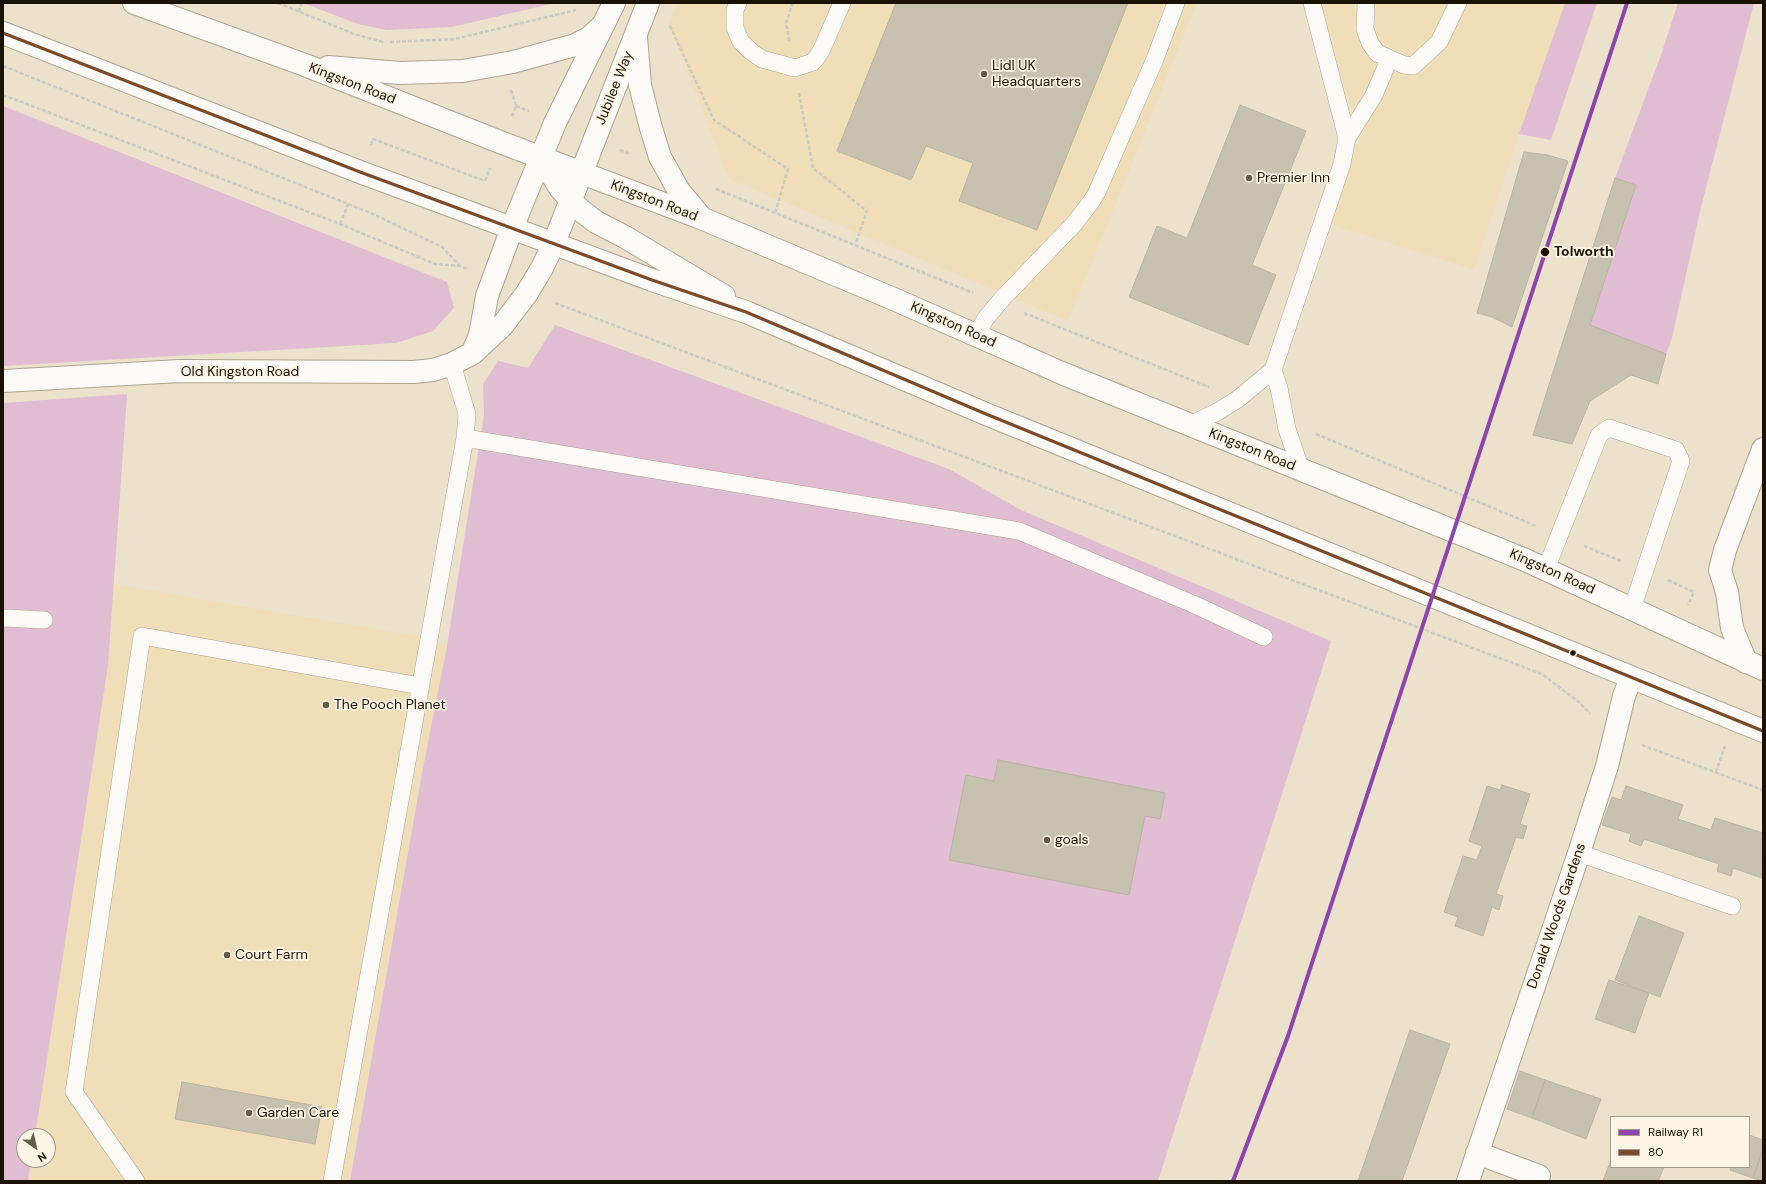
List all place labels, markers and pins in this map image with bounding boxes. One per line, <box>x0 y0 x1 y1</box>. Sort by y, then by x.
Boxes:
place label: Lidl UK Headquarters <box>992 58 1081 90</box>
marker: Lidl UK Headquarters <box>979 69 989 79</box>
place label: Premier Inn <box>1257 170 1330 186</box>
marker: Premier Inn <box>1244 173 1254 183</box>
place label: Tolworth <box>1554 244 1614 260</box>
marker: Tolworth <box>1539 246 1551 258</box>
unlabelled marker <box>1568 648 1578 658</box>
place label: The Pooch Planet <box>334 697 446 713</box>
marker: The Pooch Planet <box>321 700 331 710</box>
place label: goals <box>1055 832 1089 848</box>
marker: goals <box>1042 835 1052 845</box>
place label: Court Farm <box>235 947 308 963</box>
marker: Court Farm <box>222 950 232 960</box>
place label: Garden Care <box>257 1105 339 1121</box>
marker: Garden Care <box>244 1108 254 1118</box>

